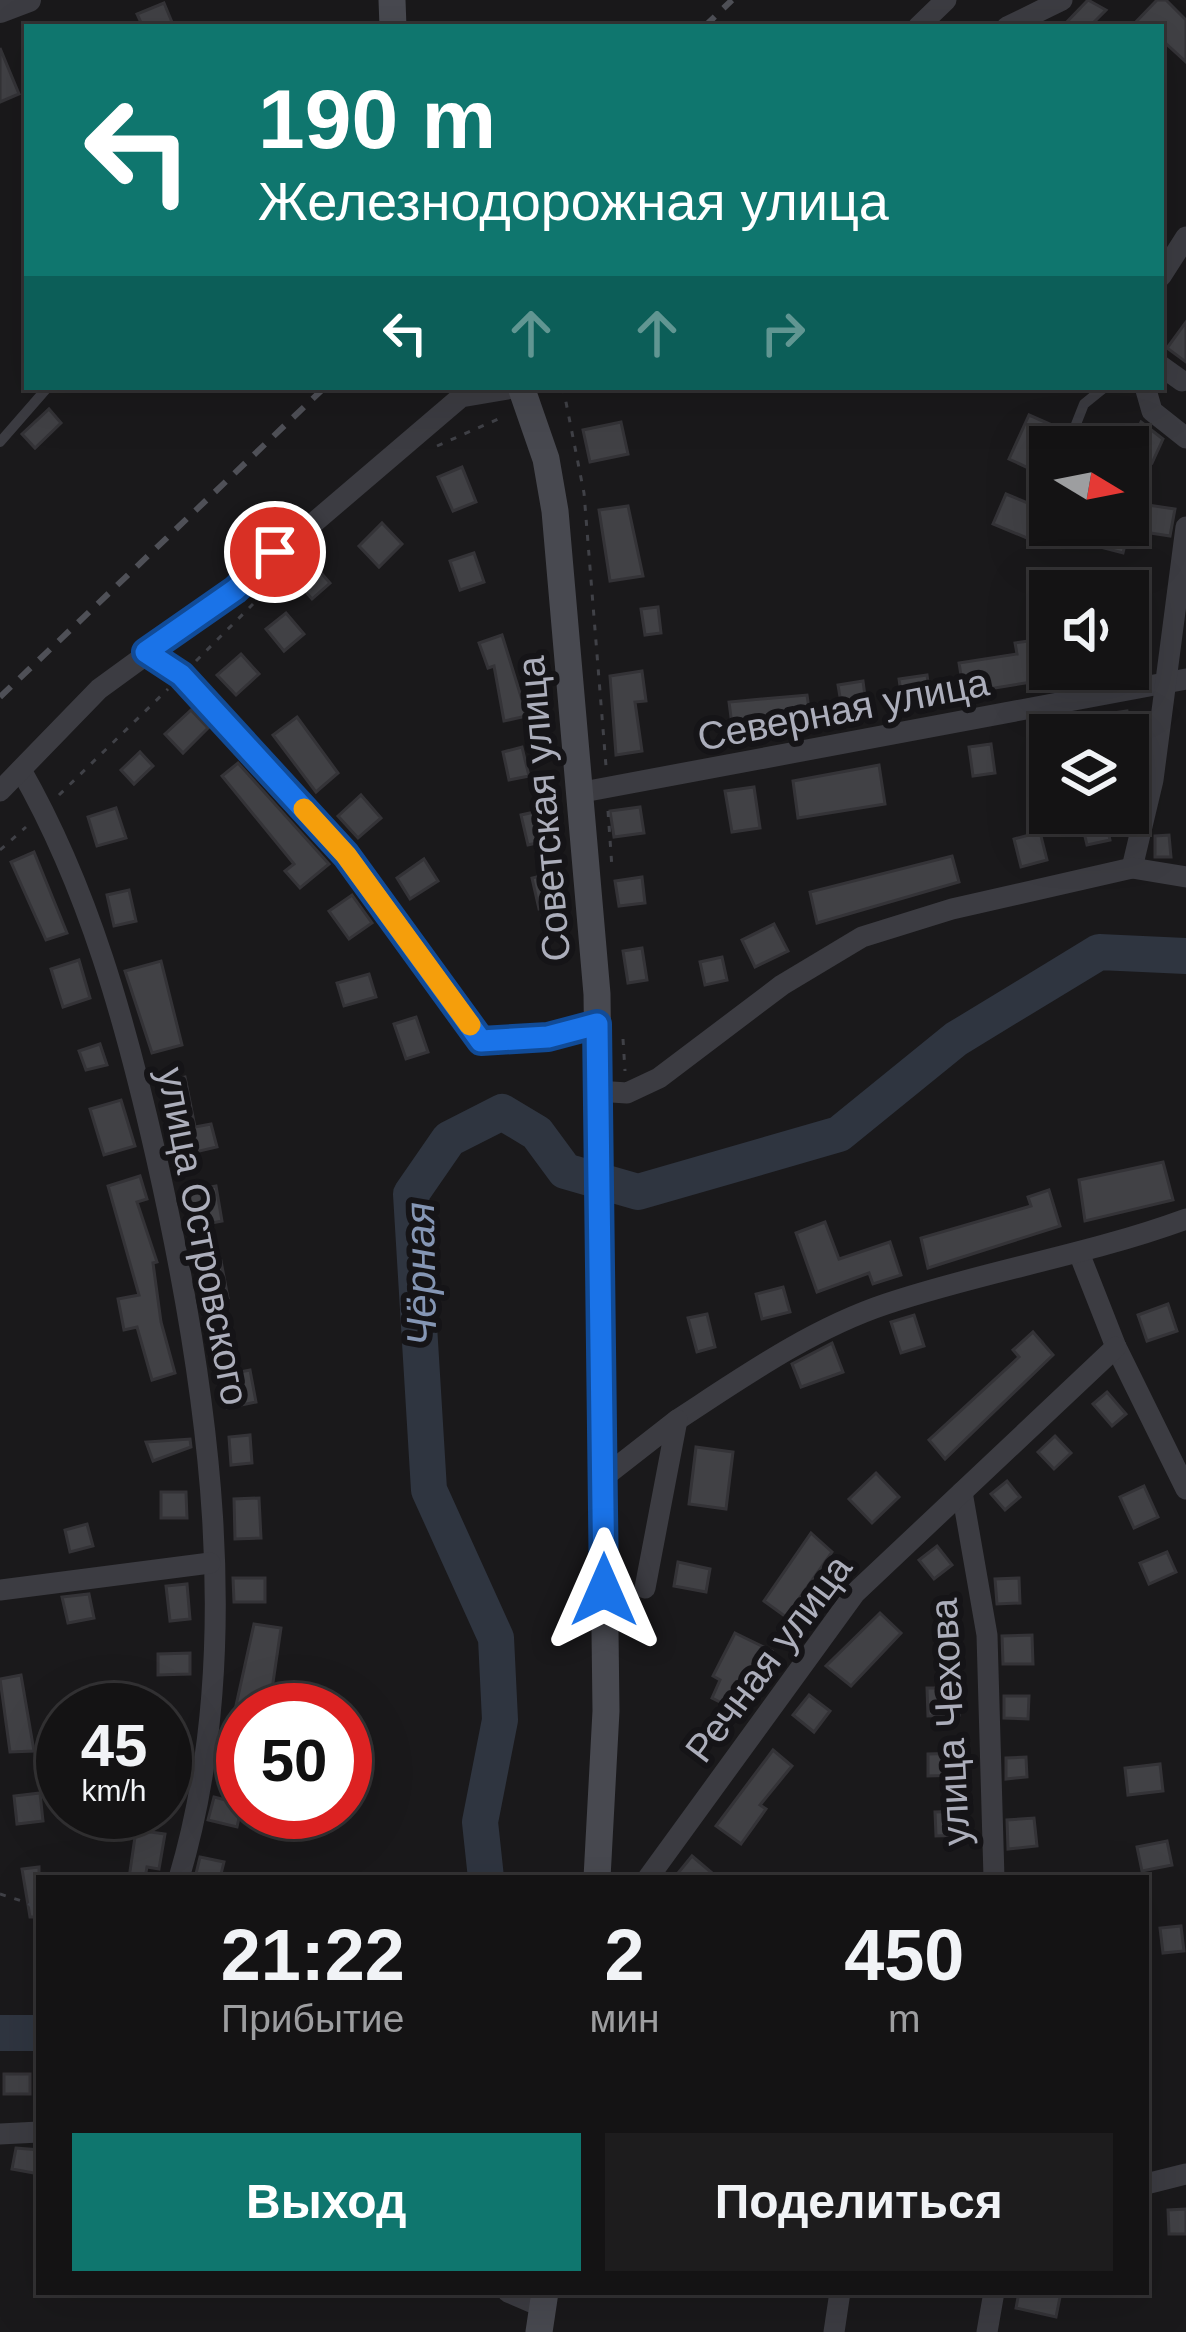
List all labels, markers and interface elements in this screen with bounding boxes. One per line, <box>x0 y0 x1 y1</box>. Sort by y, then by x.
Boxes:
icon: left <box>60 72 216 228</box>
text: 190 m <box>258 72 496 166</box>
text: Железнодорожная улица <box>258 171 889 231</box>
icon: left <box>372 300 438 366</box>
icon: ahead <box>498 300 564 366</box>
icon: ahead <box>624 300 690 366</box>
icon: right <box>750 300 816 366</box>
north arrow <box>1029 426 1149 546</box>
map controls <box>1029 426 1149 834</box>
pin <box>224 501 326 603</box>
icon: arrive <box>242 519 308 585</box>
button: sound <box>1029 570 1149 690</box>
street label: Советская улица <box>509 654 578 963</box>
street label: Северная улица <box>694 660 993 759</box>
button: layers <box>1029 714 1149 834</box>
street label: улица Островского <box>150 1064 257 1409</box>
water label: Чёрная <box>396 1202 445 1346</box>
position arrow <box>541 1527 667 1653</box>
street label: Речная улица <box>677 1546 860 1770</box>
street label: улица Чехова <box>922 1597 977 1847</box>
speed limit sign: 50 <box>216 1683 372 1839</box>
text: 45 <box>81 1712 147 1779</box>
text: km/h <box>81 1774 147 1807</box>
text: 21:22 <box>221 1915 405 1995</box>
text: 2 <box>604 1915 645 1995</box>
text: 450 <box>844 1915 964 1995</box>
text: Прибытие <box>221 1997 404 2040</box>
text: мин <box>589 1997 660 2040</box>
text: m <box>888 1997 921 2040</box>
button: Выход <box>72 2133 581 2271</box>
button: Поделиться <box>605 2133 1113 2271</box>

